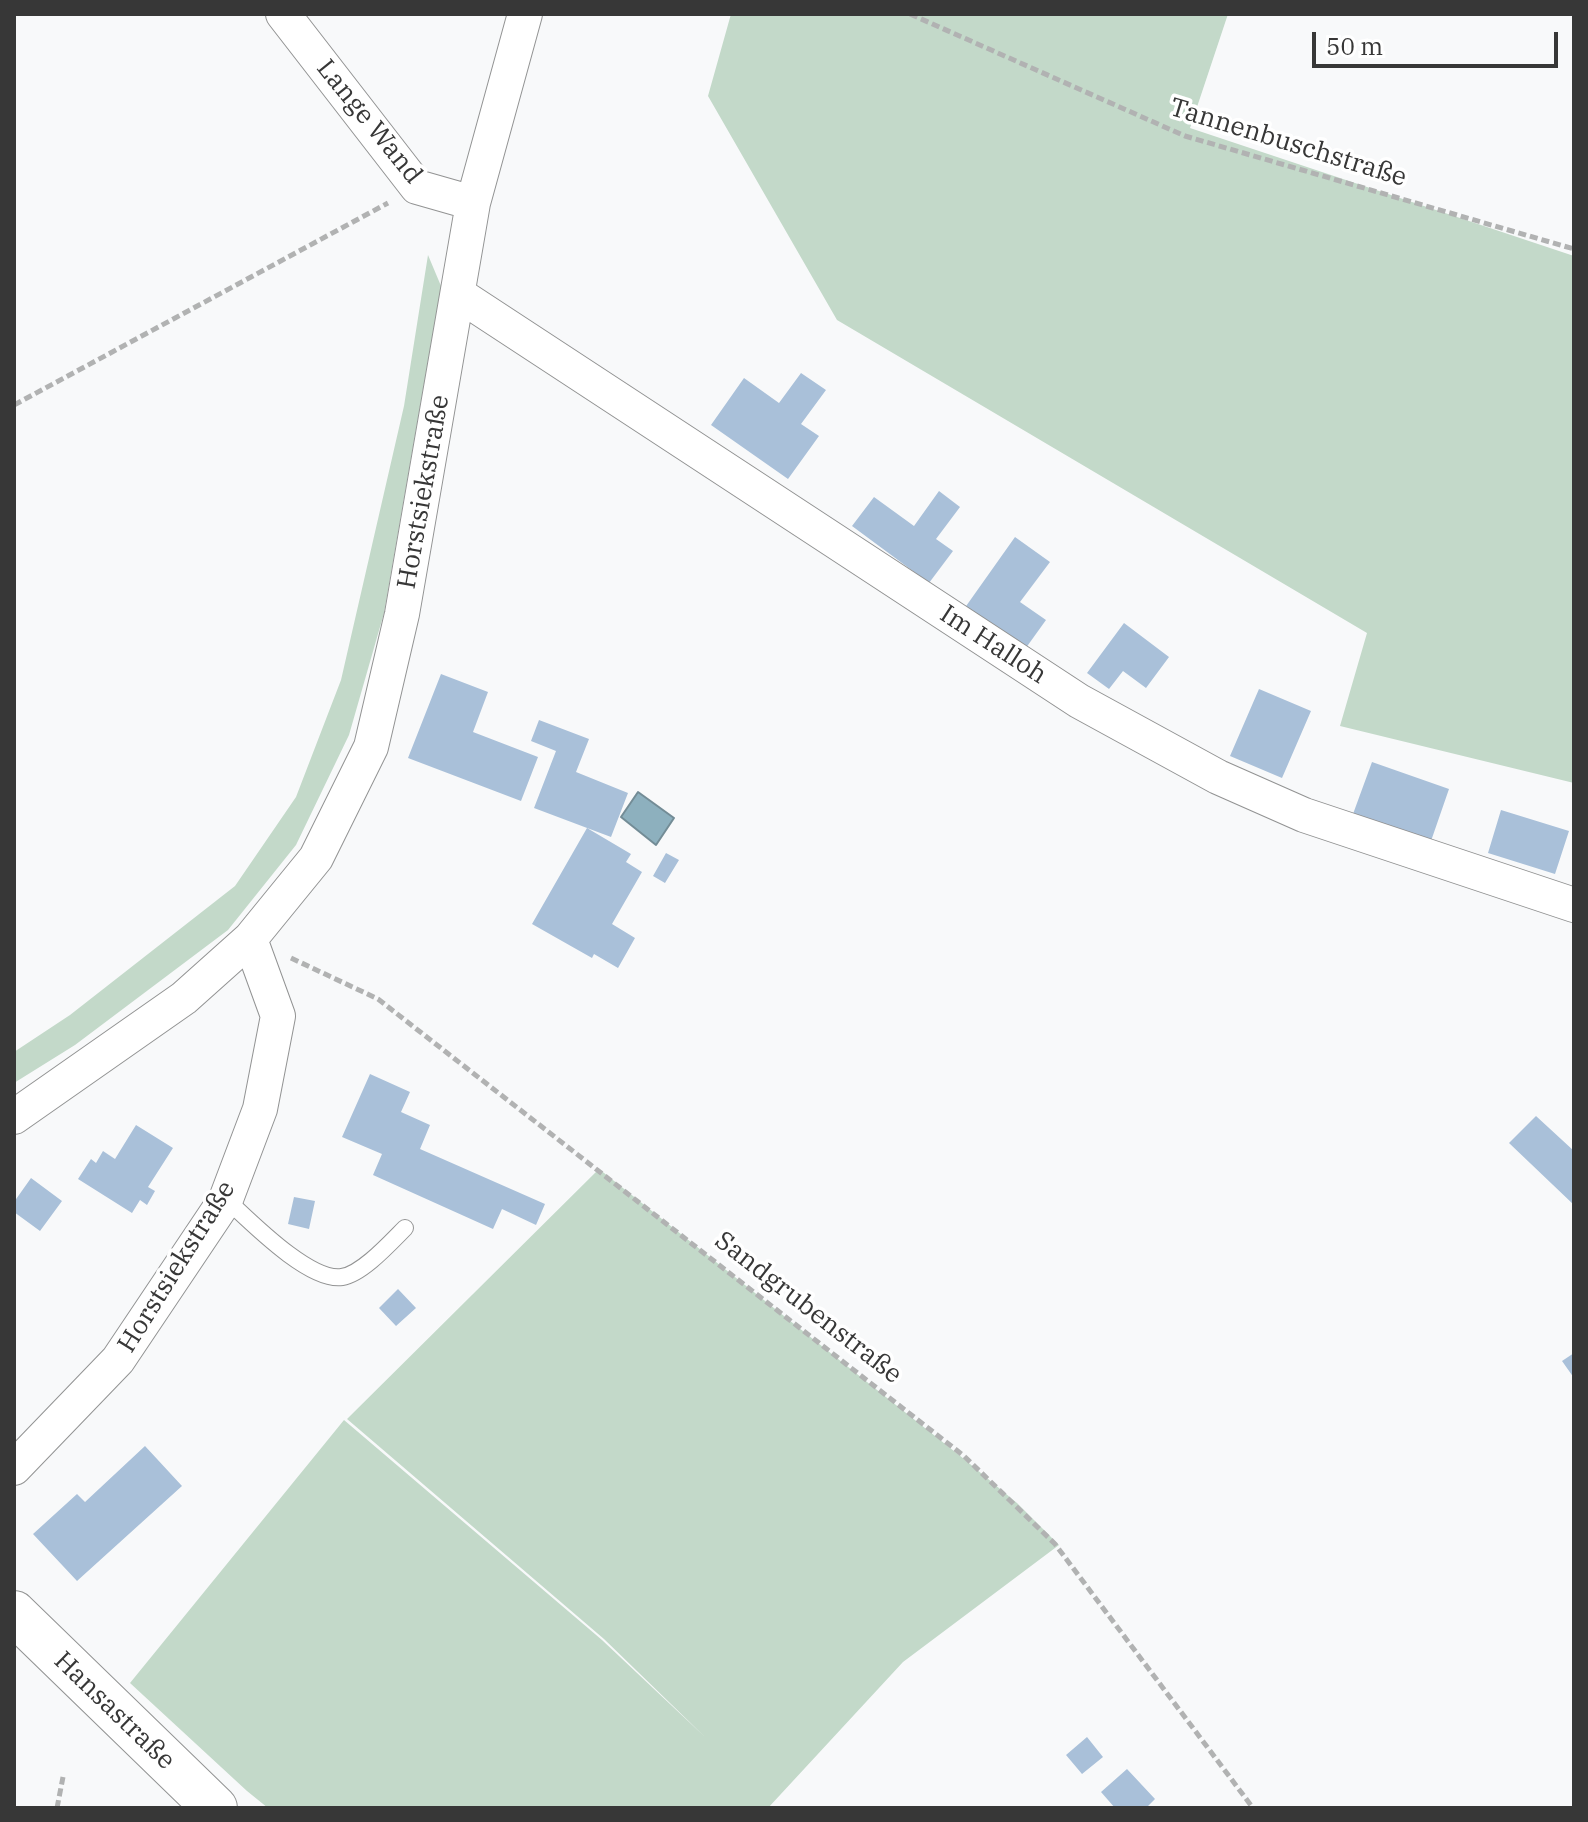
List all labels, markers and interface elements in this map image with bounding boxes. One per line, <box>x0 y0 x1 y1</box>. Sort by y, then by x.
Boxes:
scale bar <box>1316 16 1562 66</box>
text: 50 m <box>1326 30 1383 62</box>
street label: Lange Wand <box>310 54 428 190</box>
street label: Tannenbuschstraße <box>1166 92 1410 194</box>
street label: Horstsiekstraße <box>392 393 456 591</box>
street label: Im Halloh <box>934 599 1052 691</box>
street label: Horstsiekstraße <box>112 1175 242 1359</box>
street label: Sandgrubenstraße <box>708 1225 908 1391</box>
street label: Hansastraße <box>47 1646 181 1776</box>

